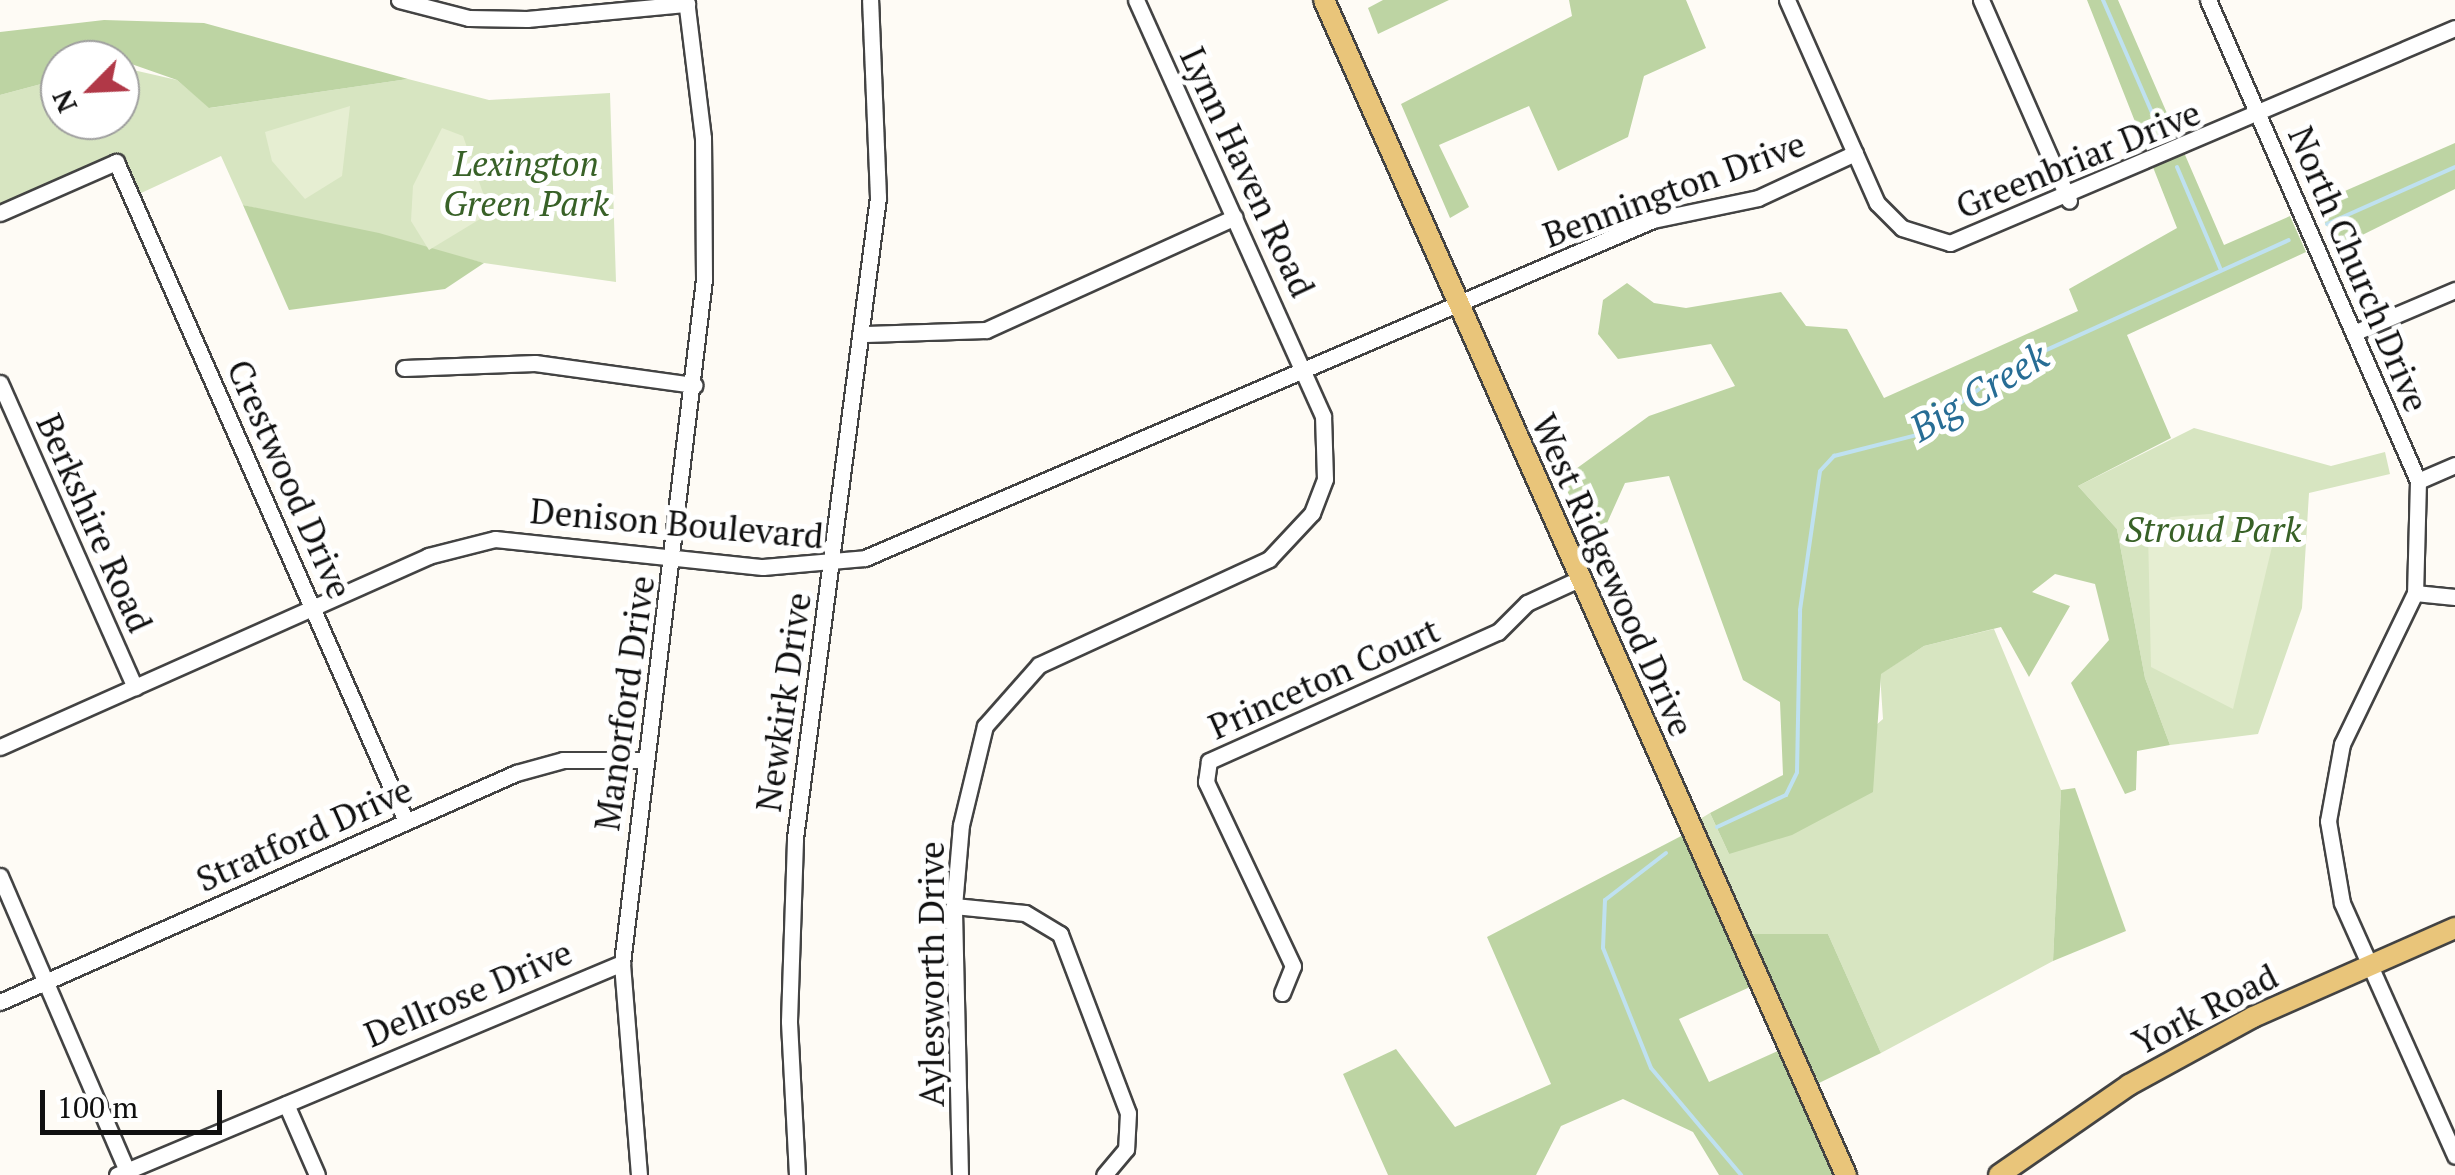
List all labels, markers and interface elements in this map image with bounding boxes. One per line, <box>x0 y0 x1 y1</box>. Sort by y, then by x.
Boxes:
north arrow <box>40 40 140 140</box>
street label: Lynn Haven Road <box>1172 41 1324 303</box>
text: N <box>43 84 85 119</box>
street label: Greenbriar Drive <box>1950 91 2206 227</box>
street label: North Church Drive <box>2280 120 2438 418</box>
street label: Bennington Drive <box>1537 122 1811 256</box>
park label: Lexington Green Park <box>443 142 609 224</box>
water label: Big Creek <box>1902 333 2056 451</box>
street label: Crestwood Drive <box>219 353 361 605</box>
street label: Berkshire Road <box>28 407 162 639</box>
street label: West Ridgewood Drive <box>1523 407 1703 743</box>
street label: Denison Boulevard <box>529 489 825 557</box>
park label: Stroud Park <box>2125 508 2301 550</box>
street label: Manorford Drive <box>585 573 663 833</box>
street label: Newkirk Drive <box>747 590 819 814</box>
street label: Princeton Court <box>1202 608 1446 748</box>
street label: Stratford Drive <box>190 768 418 900</box>
street label: Aylesworth Drive <box>910 841 952 1107</box>
street label: Dellrose Drive <box>358 930 578 1056</box>
street label: York Road <box>2126 955 2284 1063</box>
scale bar <box>45 1070 228 1132</box>
text: 100 m <box>57 1087 138 1127</box>

